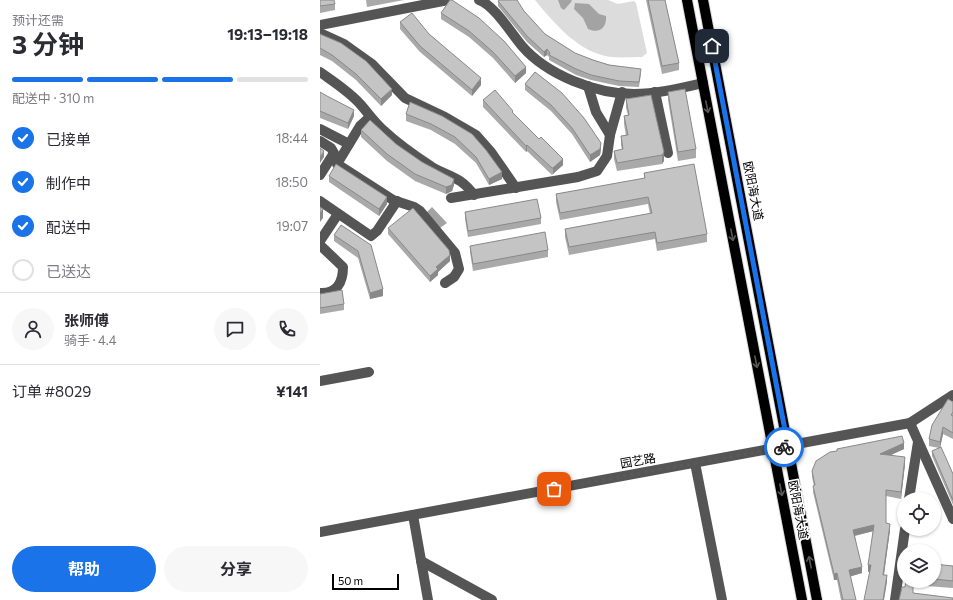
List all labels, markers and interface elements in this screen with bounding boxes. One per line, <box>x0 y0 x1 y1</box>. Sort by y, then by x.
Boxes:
text: 预计还需 <box>12 12 64 28</box>
text: 19:13–19:18 <box>227 25 308 43</box>
text: 3 分钟 <box>12 28 84 59</box>
pin <box>695 29 729 63</box>
icon: home <box>701 35 723 57</box>
text: 配送中 · 310 m <box>12 90 94 106</box>
one-way arrow <box>704 100 712 113</box>
icon: check <box>12 127 34 149</box>
text: 已接单 <box>46 130 91 148</box>
text: 18:44 <box>276 130 308 146</box>
street label: 欧阳海大道 <box>741 160 767 222</box>
icon: check <box>12 171 34 193</box>
text: 制作中 <box>46 174 91 192</box>
text: 18:50 <box>276 174 308 190</box>
icon: check <box>12 215 34 237</box>
text: 配送中 <box>46 218 91 236</box>
text: 19:07 <box>276 218 308 234</box>
one-way arrow <box>728 228 736 241</box>
text: 已送达 <box>46 262 91 280</box>
button: person <box>12 308 54 350</box>
button: chat <box>214 308 256 350</box>
button: phone <box>266 308 308 350</box>
text: 张师傅 <box>64 311 109 329</box>
text: 骑手 · 4.4 <box>64 332 116 348</box>
one-way arrow <box>753 356 761 369</box>
text: 订单 #8029 <box>12 382 91 400</box>
text: ¥141 <box>276 382 308 400</box>
courier <box>764 427 804 467</box>
icon: bike <box>773 436 795 458</box>
street label: 园艺路 <box>619 450 657 470</box>
pin <box>537 472 571 506</box>
icon: bag <box>543 478 565 500</box>
street label: 欧阳海大道 <box>786 479 812 541</box>
one-way arrow <box>777 483 785 496</box>
map controls <box>897 492 941 588</box>
button: locate <box>897 492 941 536</box>
button: layers <box>897 544 941 588</box>
button: 帮助 <box>12 546 156 592</box>
button: 分享 <box>164 546 308 592</box>
one-way arrow <box>806 556 814 569</box>
scale bar <box>332 572 399 591</box>
text: 50 m <box>338 574 363 587</box>

